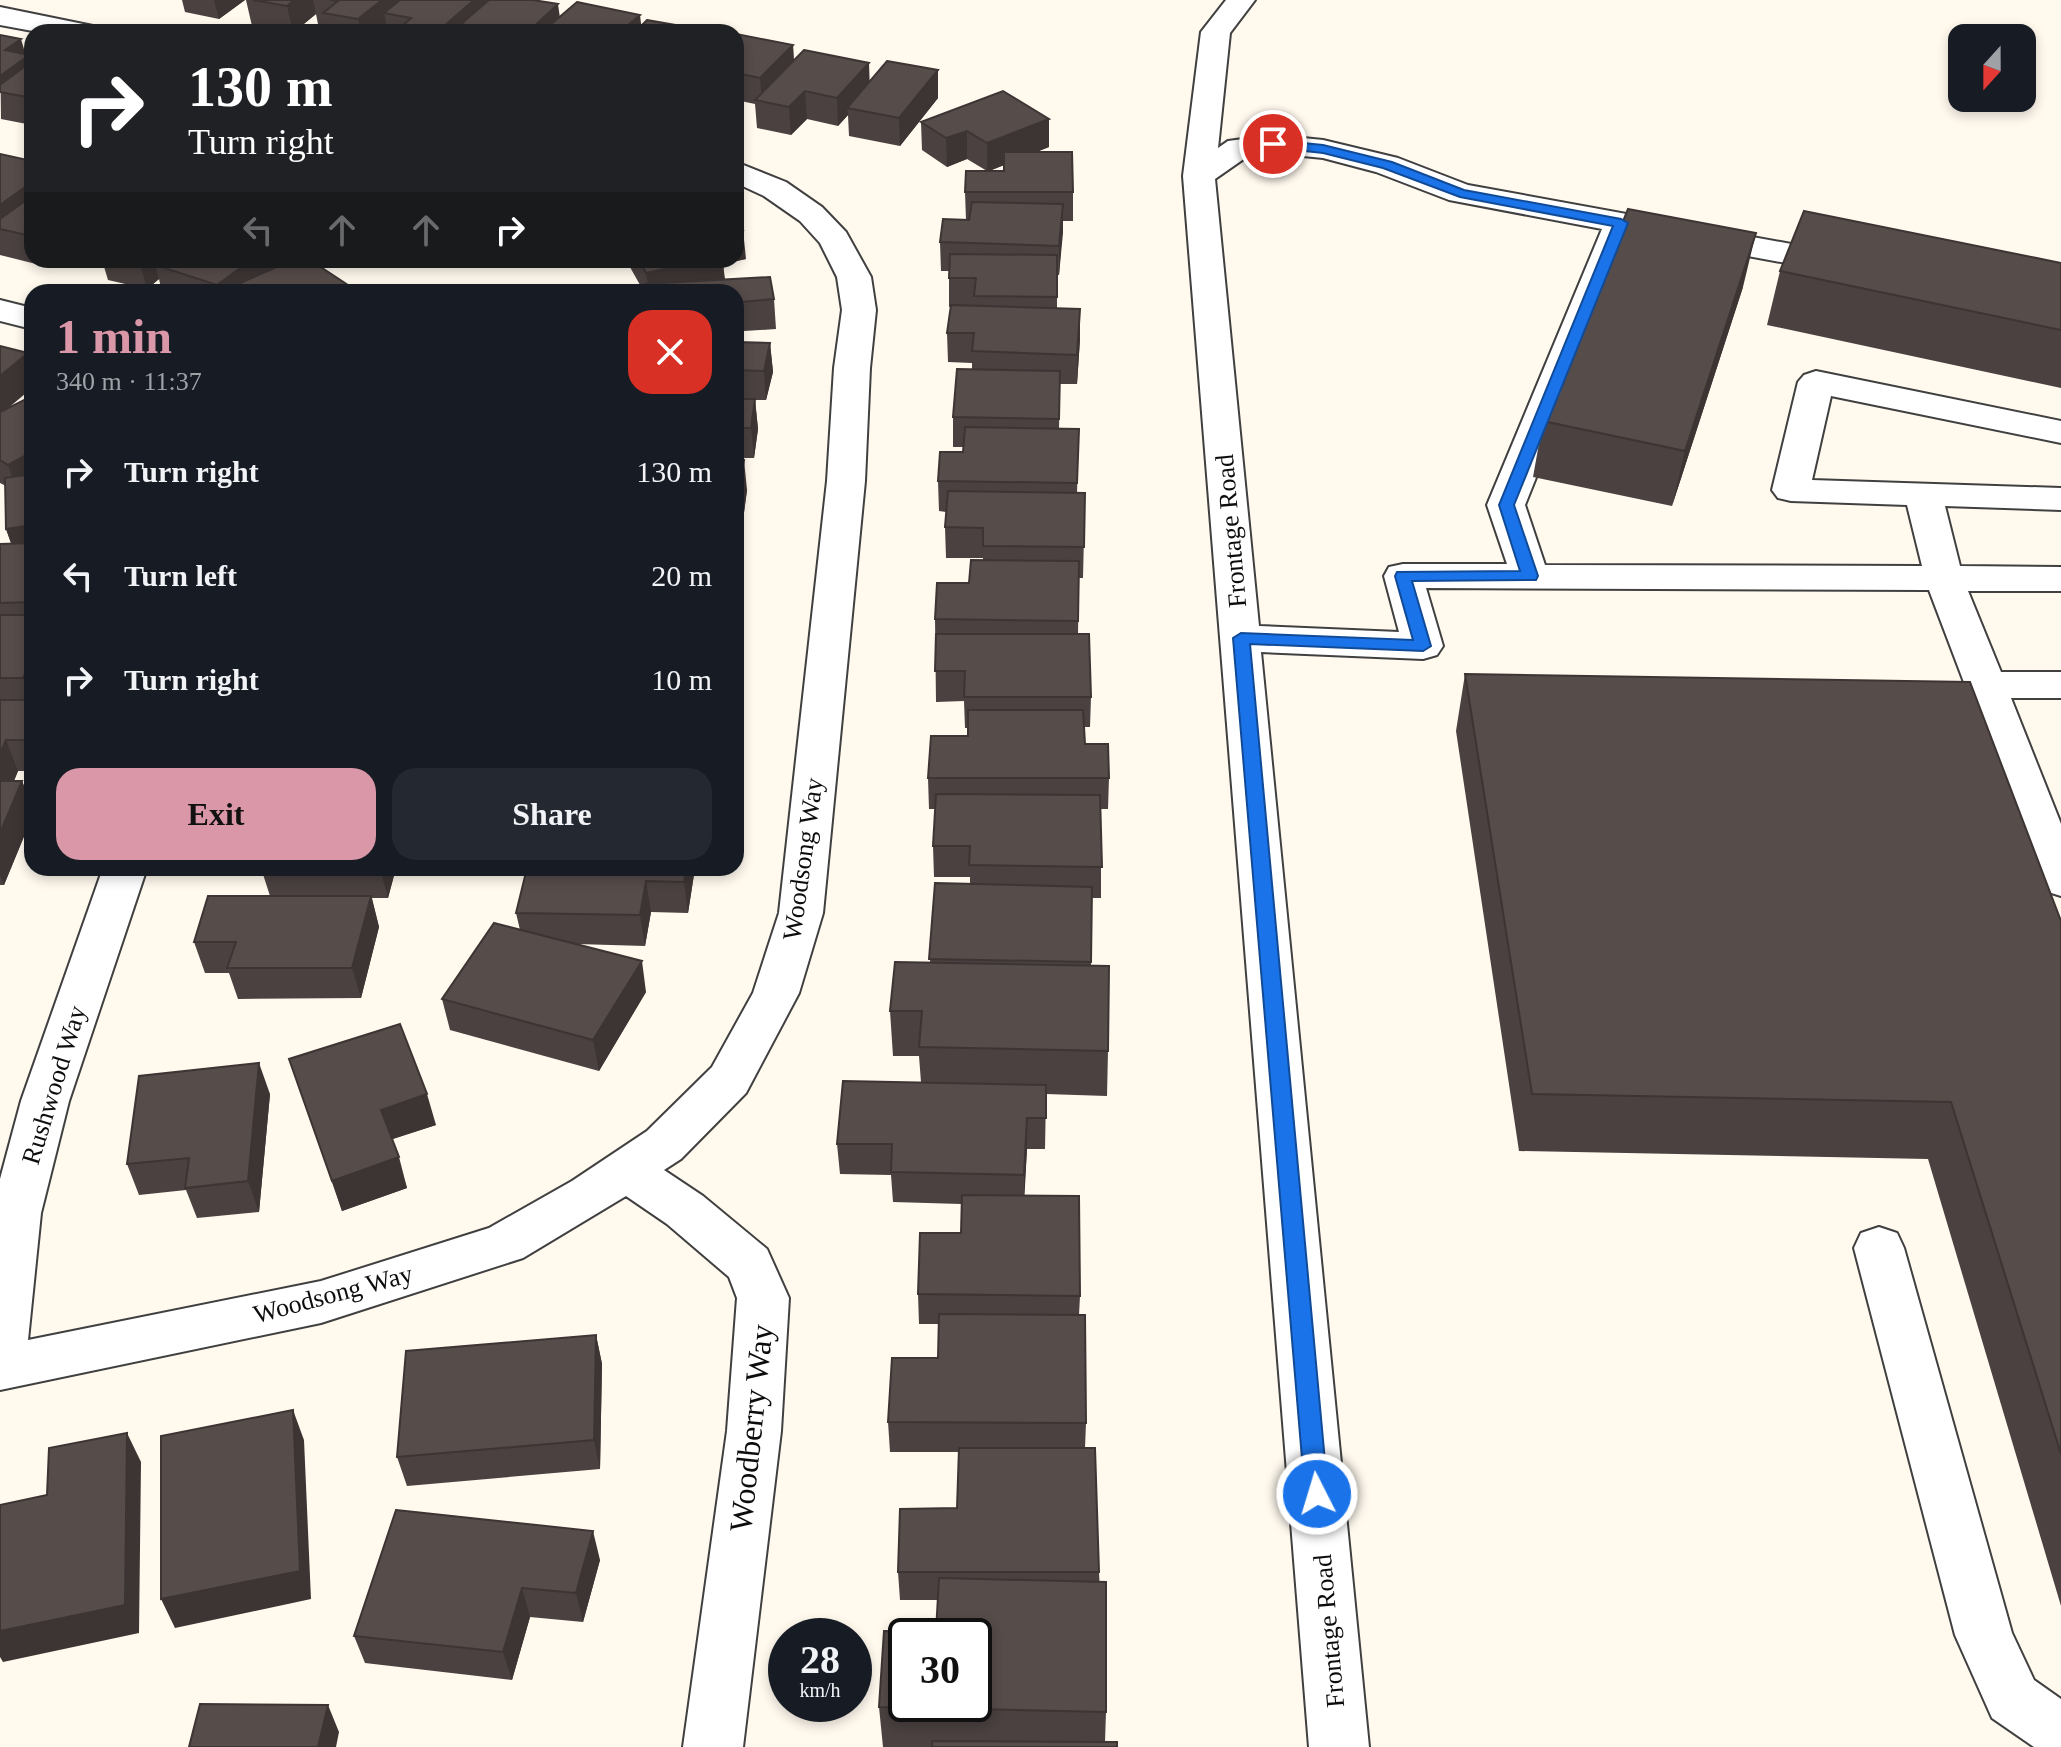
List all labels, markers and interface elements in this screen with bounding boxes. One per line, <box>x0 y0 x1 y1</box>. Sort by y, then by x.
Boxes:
north arrow <box>1948 24 2036 112</box>
map controls <box>1948 24 2036 112</box>
icon: right <box>56 56 160 160</box>
text: 130 m <box>188 56 333 118</box>
pin <box>1239 110 1307 178</box>
text: Turn right <box>188 122 334 162</box>
icon: arrive <box>1251 122 1295 166</box>
icon: left <box>236 208 280 252</box>
icon: ahead <box>320 208 364 252</box>
icon: ahead <box>404 208 448 252</box>
icon: right <box>488 208 532 252</box>
text: 1 min <box>56 310 172 363</box>
button: close <box>628 310 712 394</box>
text: 340 m · 11:37 <box>56 367 202 396</box>
icon: right <box>56 450 100 494</box>
street label: Frontage Road <box>1210 453 1252 609</box>
text: Turn right <box>124 455 259 488</box>
text: 130 m <box>636 455 712 488</box>
icon: left <box>56 554 100 598</box>
text: Turn left <box>124 559 237 592</box>
text: 20 m <box>651 559 712 592</box>
icon: right <box>56 658 100 702</box>
text: Turn right <box>124 663 259 696</box>
text: 10 m <box>651 663 712 696</box>
button: Exit <box>56 768 376 860</box>
button: Share <box>392 768 712 860</box>
street label: Woodsong Way <box>777 776 829 942</box>
street label: Rushwood Way <box>16 1002 92 1168</box>
street label: Woodsong Way <box>250 1259 416 1329</box>
street label: Woodberry Way <box>722 1322 780 1534</box>
position arrow <box>1275 1452 1359 1536</box>
street label: Frontage Road <box>1308 1553 1350 1709</box>
speed limit sign: 30 <box>888 1618 992 1722</box>
text: 28 <box>800 1637 840 1682</box>
text: km/h <box>799 1679 841 1701</box>

